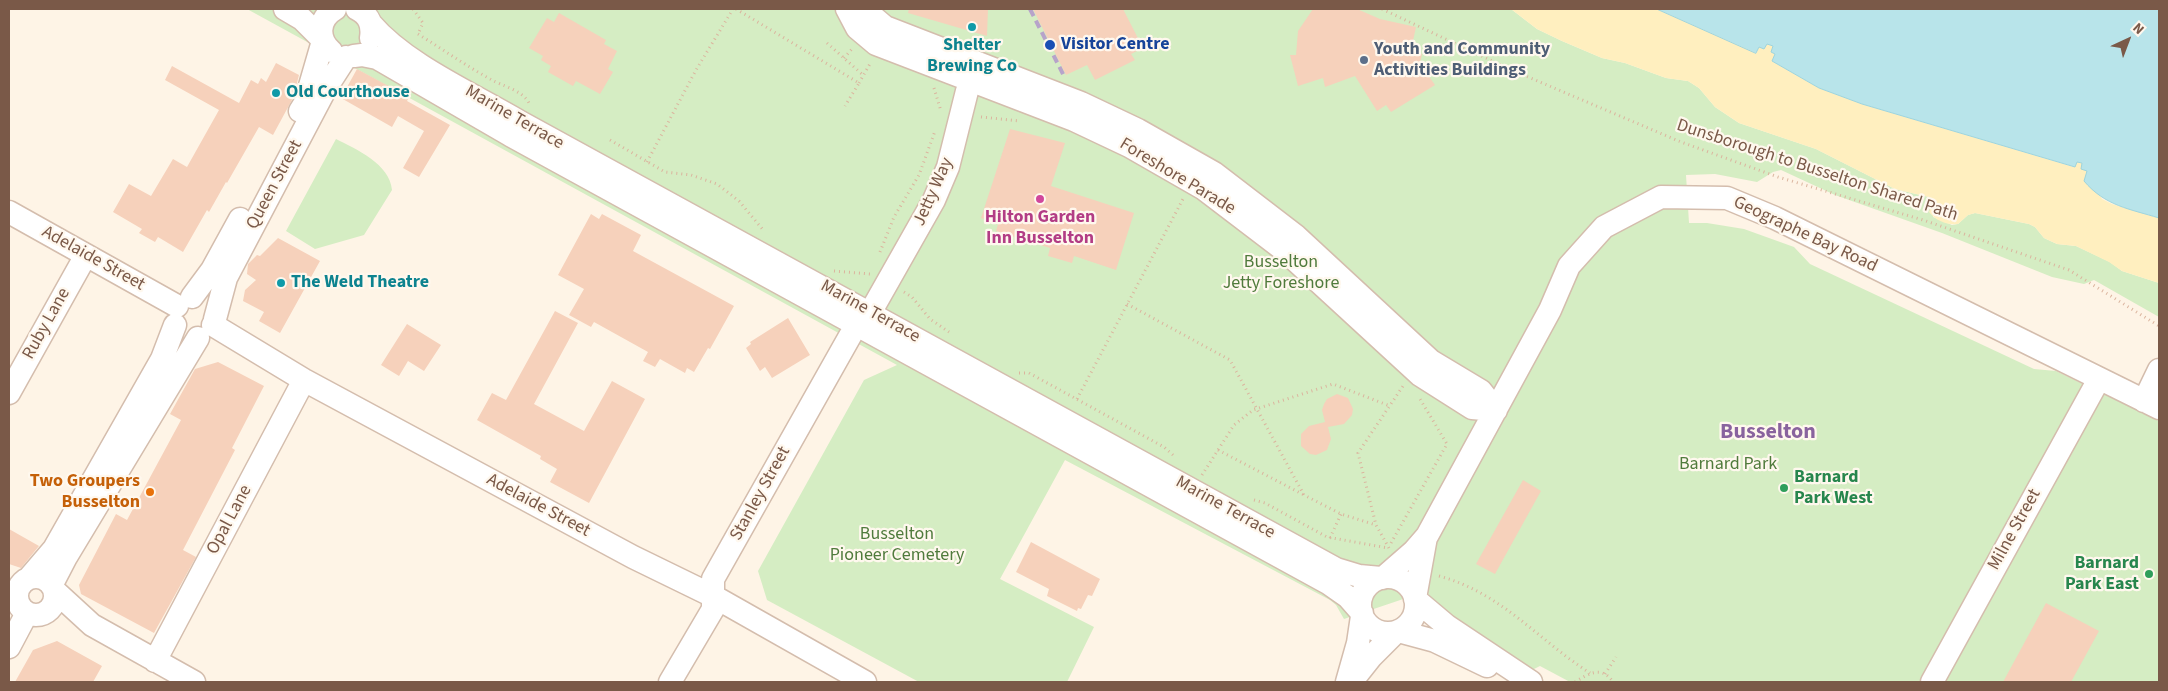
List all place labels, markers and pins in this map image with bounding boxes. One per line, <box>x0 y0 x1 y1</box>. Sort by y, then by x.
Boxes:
marker: Shelter Brewing Co <box>966 21 978 33</box>
place label: Visitor Centre <box>1061 34 1170 56</box>
place label: Shelter Brewing Co <box>927 35 1017 78</box>
marker: Visitor Centre <box>1043 38 1057 52</box>
place label: Youth and Community Activities Buildings <box>1374 39 1550 82</box>
marker: Youth and Community Activities Buildings <box>1358 54 1370 66</box>
place label: Old Courthouse <box>286 82 410 104</box>
marker: Old Courthouse <box>270 87 282 99</box>
marker: Hilton Garden Inn Busselton <box>1034 193 1046 205</box>
place label: Hilton Garden Inn Busselton <box>985 207 1095 250</box>
place label: The Weld Theatre <box>291 272 429 294</box>
marker: The Weld Theatre <box>275 277 287 289</box>
place label: Barnard Park West <box>1794 467 1873 509</box>
place label: Two Groupers Busselton <box>30 471 140 514</box>
marker: Barnard Park West <box>1778 482 1790 494</box>
marker: Two Groupers Busselton <box>144 486 156 498</box>
place label: Barnard Park East <box>2065 553 2139 596</box>
marker: Barnard Park East <box>2143 568 2155 580</box>

